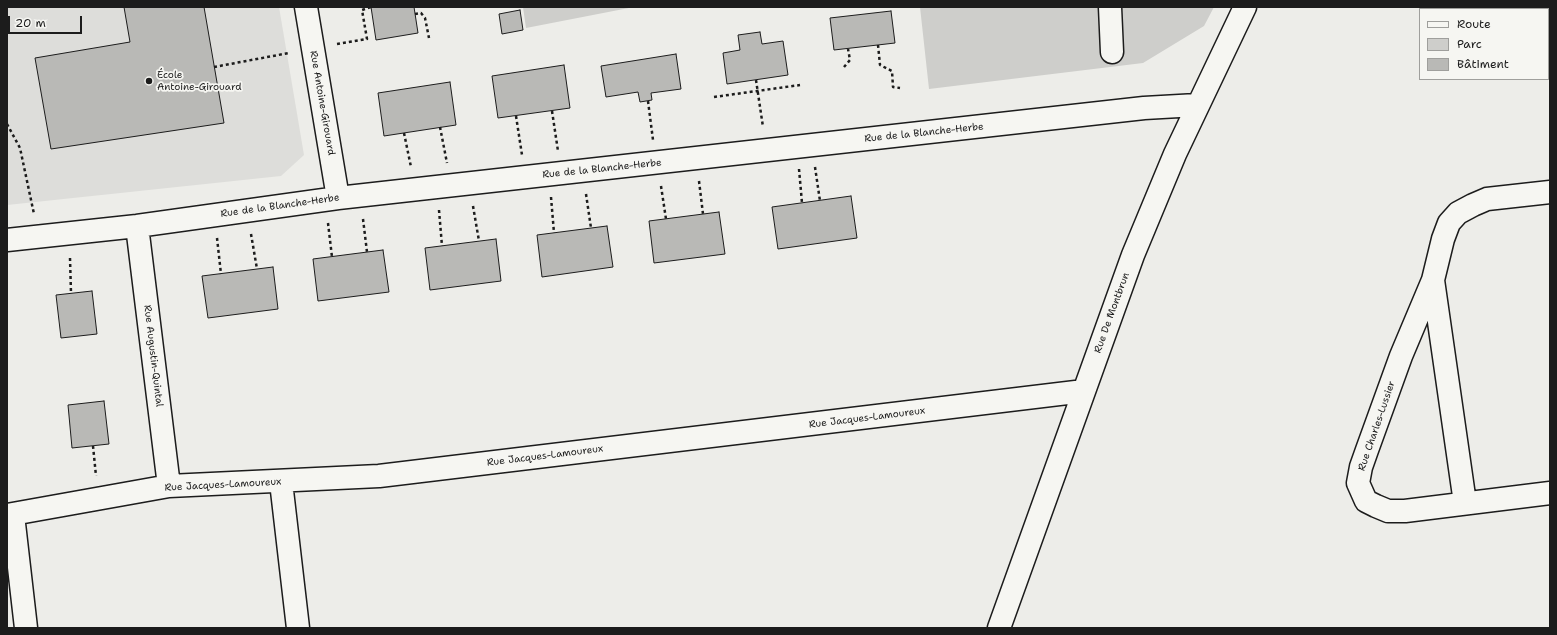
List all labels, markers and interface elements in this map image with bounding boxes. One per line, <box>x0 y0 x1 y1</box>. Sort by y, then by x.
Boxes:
scale bar <box>10 8 84 34</box>
legend <box>1419 8 1549 80</box>
text: 20 m <box>15 15 46 31</box>
text: Route <box>1457 16 1491 32</box>
text: Parc <box>1457 36 1482 52</box>
street label: Rue Antoine-Girouard <box>307 50 337 156</box>
text: Bâtiment <box>1457 56 1509 72</box>
place label: École Antoine-Girouard <box>157 69 242 92</box>
marker: École Antoine-Girouard <box>144 76 154 86</box>
street label: Rue de la Blanche-Herbe <box>864 121 984 145</box>
street label: Rue de la Blanche-Herbe <box>542 157 662 181</box>
street label: Rue de la Blanche-Herbe <box>220 192 340 220</box>
street label: Rue De Montbrun <box>1092 271 1132 355</box>
street label: Rue Augustin-Quintal <box>141 304 165 408</box>
street label: Rue Charles-Lussier <box>1356 379 1398 473</box>
street label: Rue Jacques-Lamoureux <box>808 405 926 431</box>
street label: Rue Jacques-Lamoureux <box>486 443 604 469</box>
street label: Rue Jacques-Lamoureux <box>164 476 282 494</box>

